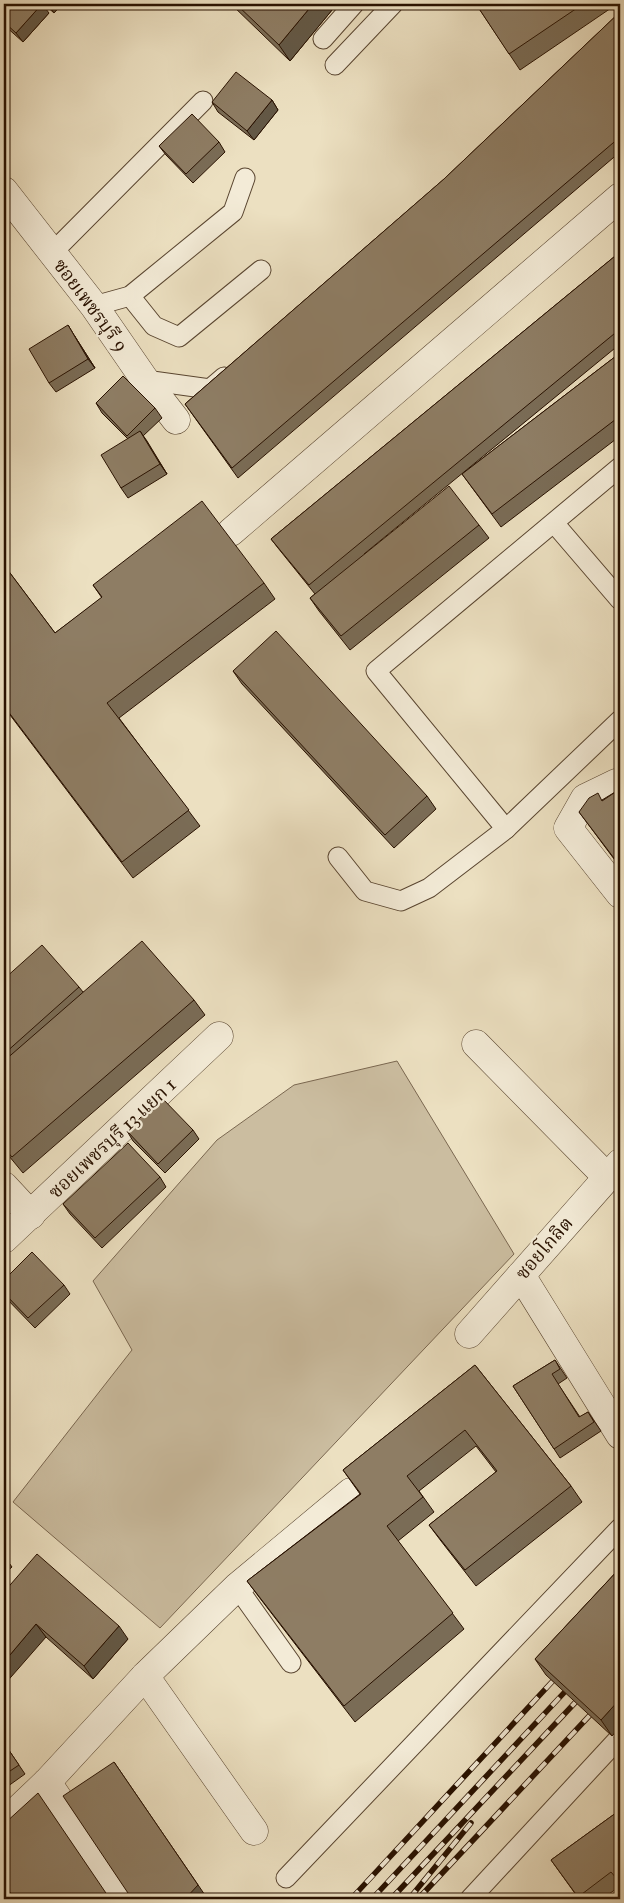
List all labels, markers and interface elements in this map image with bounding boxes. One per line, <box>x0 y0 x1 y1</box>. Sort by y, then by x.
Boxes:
street label: ซอยเพชรบุรี 9 <box>48 254 133 357</box>
street label: ซอยเพชรบุรี 13 แยก 1 <box>43 1073 181 1204</box>
street label: ซอยโกลิต <box>508 1210 578 1284</box>

